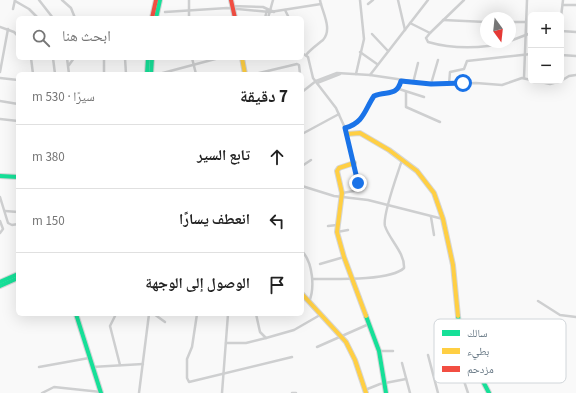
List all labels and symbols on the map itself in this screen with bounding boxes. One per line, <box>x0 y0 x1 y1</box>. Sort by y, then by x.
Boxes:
north arrow <box>480 12 516 48</box>
route start <box>454 74 472 92</box>
route end <box>349 174 367 192</box>
legend <box>434 319 566 383</box>
text: سالك <box>467 326 487 341</box>
text: بطيء <box>467 344 489 360</box>
text: مزدحم <box>467 362 494 377</box>

